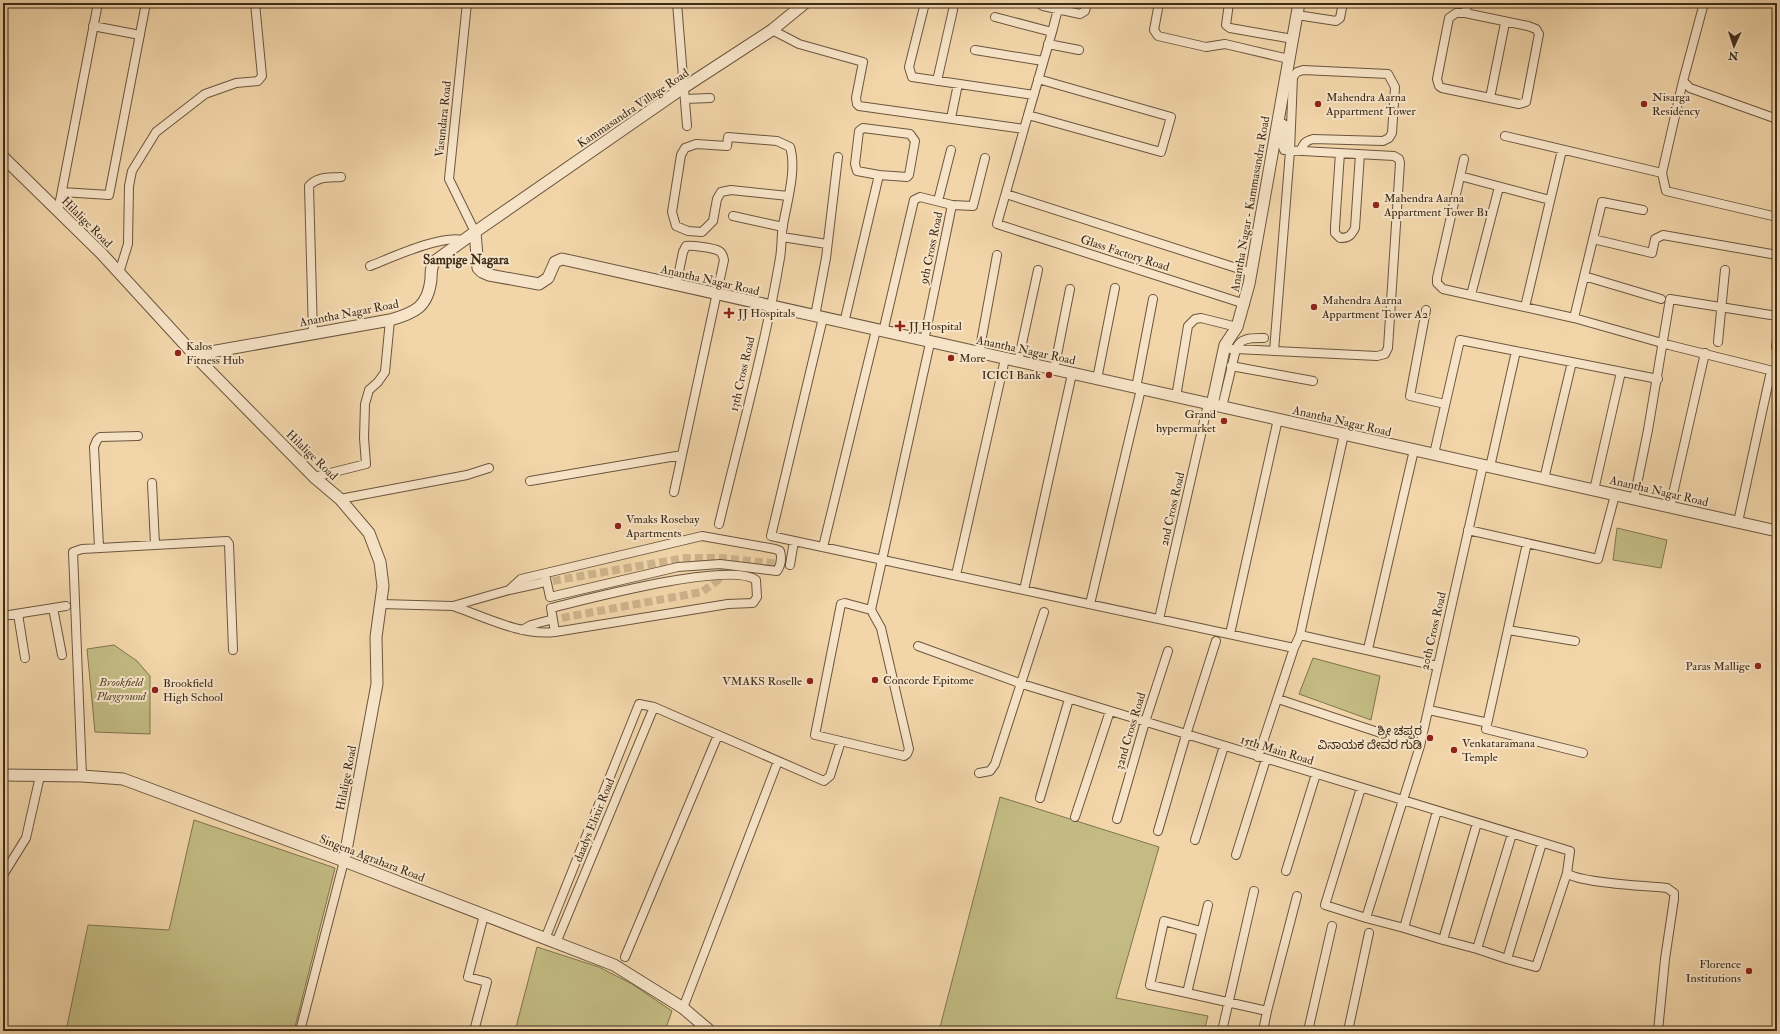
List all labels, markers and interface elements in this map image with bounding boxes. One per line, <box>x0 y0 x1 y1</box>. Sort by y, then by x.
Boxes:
north arrow <box>1714 26 1754 66</box>
text: N <box>1727 49 1740 62</box>
street label: Kammasandra Village Road <box>575 65 692 151</box>
street label: Vasundara Road <box>432 80 455 158</box>
place label: Mahendra Aarna Appartment Tower <box>1325 90 1416 119</box>
place label: Nisarga Residency <box>1652 90 1701 119</box>
marker: Mahendra Aarna Appartment Tower <box>1313 99 1323 109</box>
marker: Nisarga Residency <box>1639 99 1649 109</box>
street label: Anantha Nagar - Kammasandra Road <box>1227 115 1273 294</box>
place label: Mahendra Aarna Appartment Tower B1 <box>1383 191 1488 220</box>
street label: Hilalige Road <box>58 194 115 251</box>
marker: Mahendra Aarna Appartment Tower B1 <box>1371 200 1381 210</box>
street label: 9th Cross Road <box>916 210 946 287</box>
street label: Glass Factory Road <box>1078 232 1171 275</box>
district label: Sampige Nagara <box>423 252 510 269</box>
street label: Anantha Nagar Road <box>658 262 761 299</box>
place label: Mahendra Aarna Appartment Tower A2 <box>1321 293 1428 322</box>
street label: Anantha Nagar Road <box>297 296 400 331</box>
marker: Mahendra Aarna Appartment Tower A2 <box>1309 302 1319 312</box>
place label: JJ Hospitals <box>737 306 795 321</box>
marker: JJ Hospitals <box>723 307 735 319</box>
place label: JJ Hospital <box>908 319 962 334</box>
marker: JJ Hospital <box>894 320 906 332</box>
street label: Anantha Nagar Road <box>974 332 1077 368</box>
street label: 13th Cross Road <box>727 335 758 413</box>
place label: Kalos Fitness Hub <box>186 339 244 368</box>
marker: Kalos Fitness Hub <box>173 348 183 358</box>
place label: More <box>959 351 986 366</box>
marker: More <box>946 353 956 363</box>
place label: ICICI Bank <box>982 368 1041 383</box>
marker: ICICI Bank <box>1044 370 1054 380</box>
street label: Anantha Nagar Road <box>1290 403 1393 440</box>
place label: Grand hypermarket <box>1156 407 1216 436</box>
marker: Grand hypermarket <box>1219 416 1229 426</box>
street label: Hilalige Road <box>283 427 341 484</box>
street label: 2nd Cross Road <box>1157 471 1188 548</box>
street label: Anantha Nagar Road <box>1607 473 1710 510</box>
place label: Vmaks Rosebay Apartments <box>625 512 700 541</box>
marker: Vmaks Rosebay Apartments <box>613 521 623 531</box>
street label: 20th Cross Road <box>1417 591 1450 672</box>
place label: Paras Mallige <box>1686 659 1750 674</box>
marker: Paras Mallige <box>1753 661 1763 671</box>
place label: Concorde Epitome <box>883 673 974 688</box>
place label: VMAKS Roselle <box>722 674 802 689</box>
park label: Brookfield Playground <box>95 675 147 704</box>
marker: Concorde Epitome <box>870 675 880 685</box>
place label: Brookfield High School <box>163 676 223 705</box>
marker: VMAKS Roselle <box>805 676 815 686</box>
marker: Brookfield High School <box>150 685 160 695</box>
street label: 32nd Cross Road <box>1112 691 1149 772</box>
place label: ಶ್ರೀ ಚಪ್ಪರ ವಿನಾಯಕ ದೇವರ ಗುಡಿ <box>1318 724 1422 753</box>
street label: 15th Main Road <box>1238 732 1315 769</box>
marker: ಶ್ರೀ ಚಪ್ಪರ ವಿನಾಯಕ ದೇವರ ಗುಡಿ <box>1425 733 1435 743</box>
place label: Venkataramana Temple <box>1462 736 1536 765</box>
street label: Hilalige Road <box>333 744 360 812</box>
marker: Venkataramana Temple <box>1449 745 1459 755</box>
street label: daadys Elixir Road <box>571 776 618 864</box>
street label: Singena Agrahara Road <box>317 831 427 886</box>
place label: Florence Institutions <box>1686 957 1741 986</box>
marker: Florence Institutions <box>1744 966 1754 976</box>

